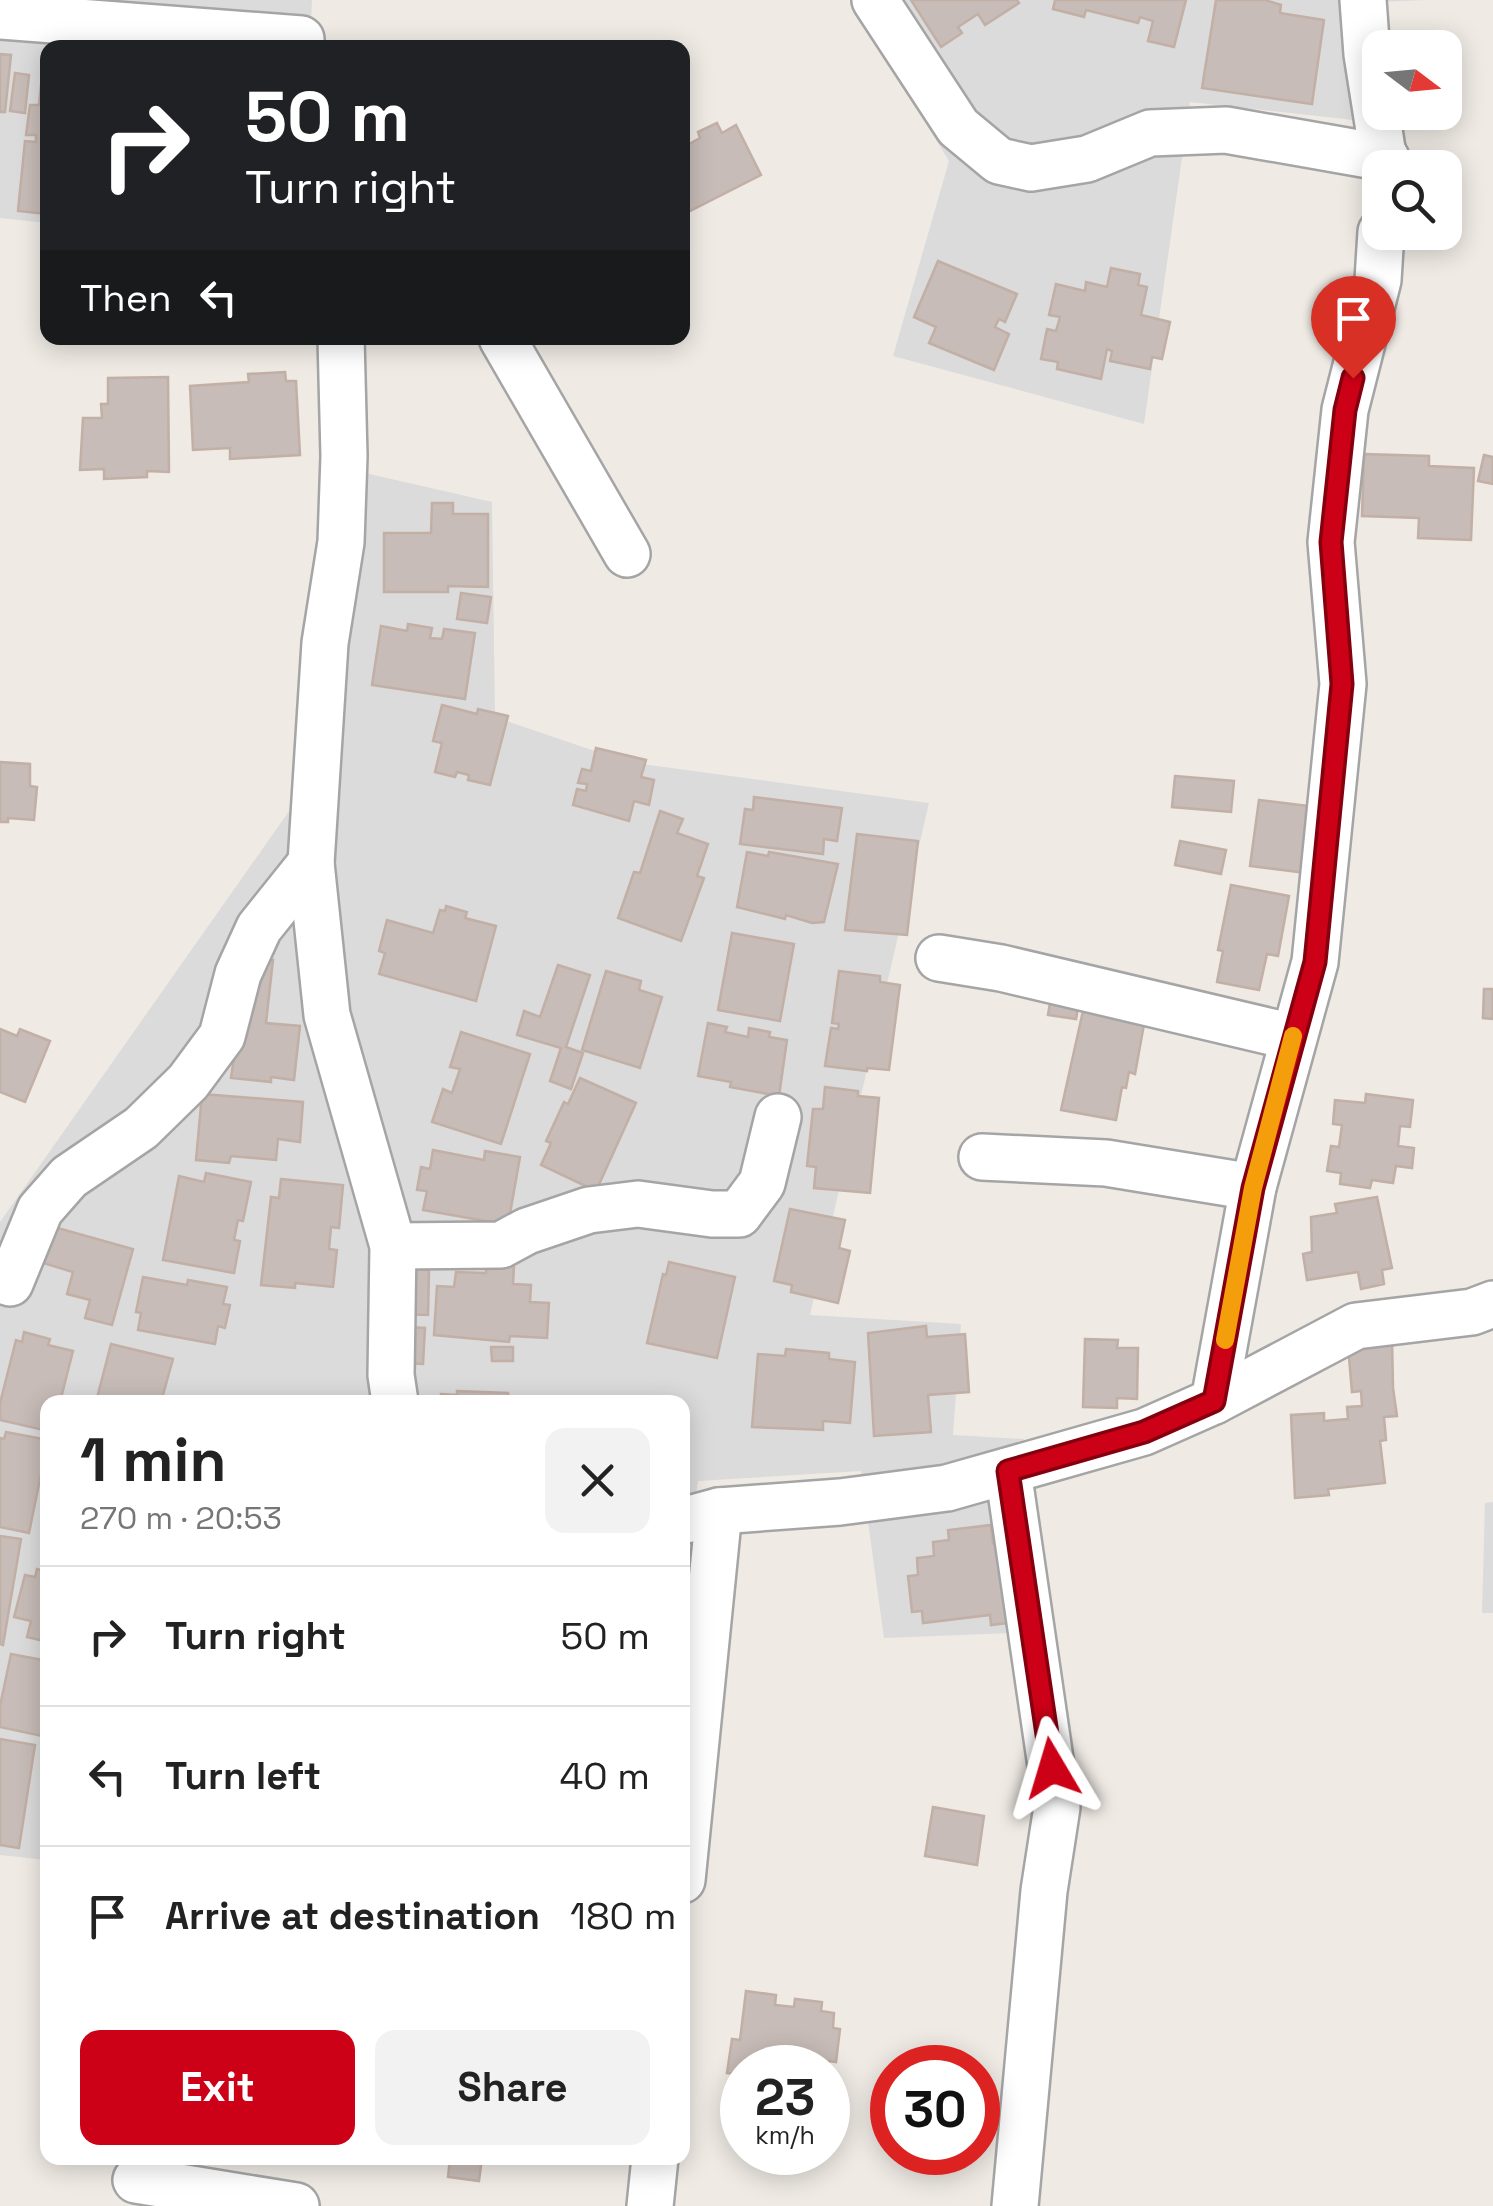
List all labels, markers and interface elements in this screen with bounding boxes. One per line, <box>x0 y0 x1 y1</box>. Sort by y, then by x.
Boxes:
north arrow <box>1362 30 1462 130</box>
map controls <box>1362 30 1462 250</box>
text: 50 m <box>245 72 410 161</box>
icon: right <box>80 80 210 210</box>
button: search <box>1362 150 1462 250</box>
text: Turn right <box>245 159 456 216</box>
icon: left <box>191 270 246 325</box>
text: Then <box>80 274 171 322</box>
pin <box>1311 276 1396 379</box>
icon: arrive <box>1326 291 1381 346</box>
text: 1 min <box>80 1422 227 1499</box>
button: close <box>545 1428 650 1533</box>
text: 270 m · 20:53 <box>80 1498 282 1538</box>
icon: right <box>80 1609 135 1664</box>
text: Turn right <box>165 1612 346 1660</box>
text: 50 m <box>560 1612 650 1660</box>
position arrow <box>1000 1716 1104 1820</box>
icon: left <box>80 1749 135 1804</box>
text: Turn left <box>165 1752 321 1800</box>
text: 40 m <box>559 1752 650 1800</box>
icon: arrive <box>80 1889 135 1944</box>
text: Arrive at destination <box>165 1892 540 1940</box>
text: 180 m <box>570 1892 676 1940</box>
button: Exit <box>80 2030 355 2145</box>
button: Share <box>375 2030 650 2145</box>
speed limit sign: 30 <box>870 2045 1000 2175</box>
text: 23 <box>755 2066 815 2130</box>
text: km/h <box>755 2119 815 2151</box>

